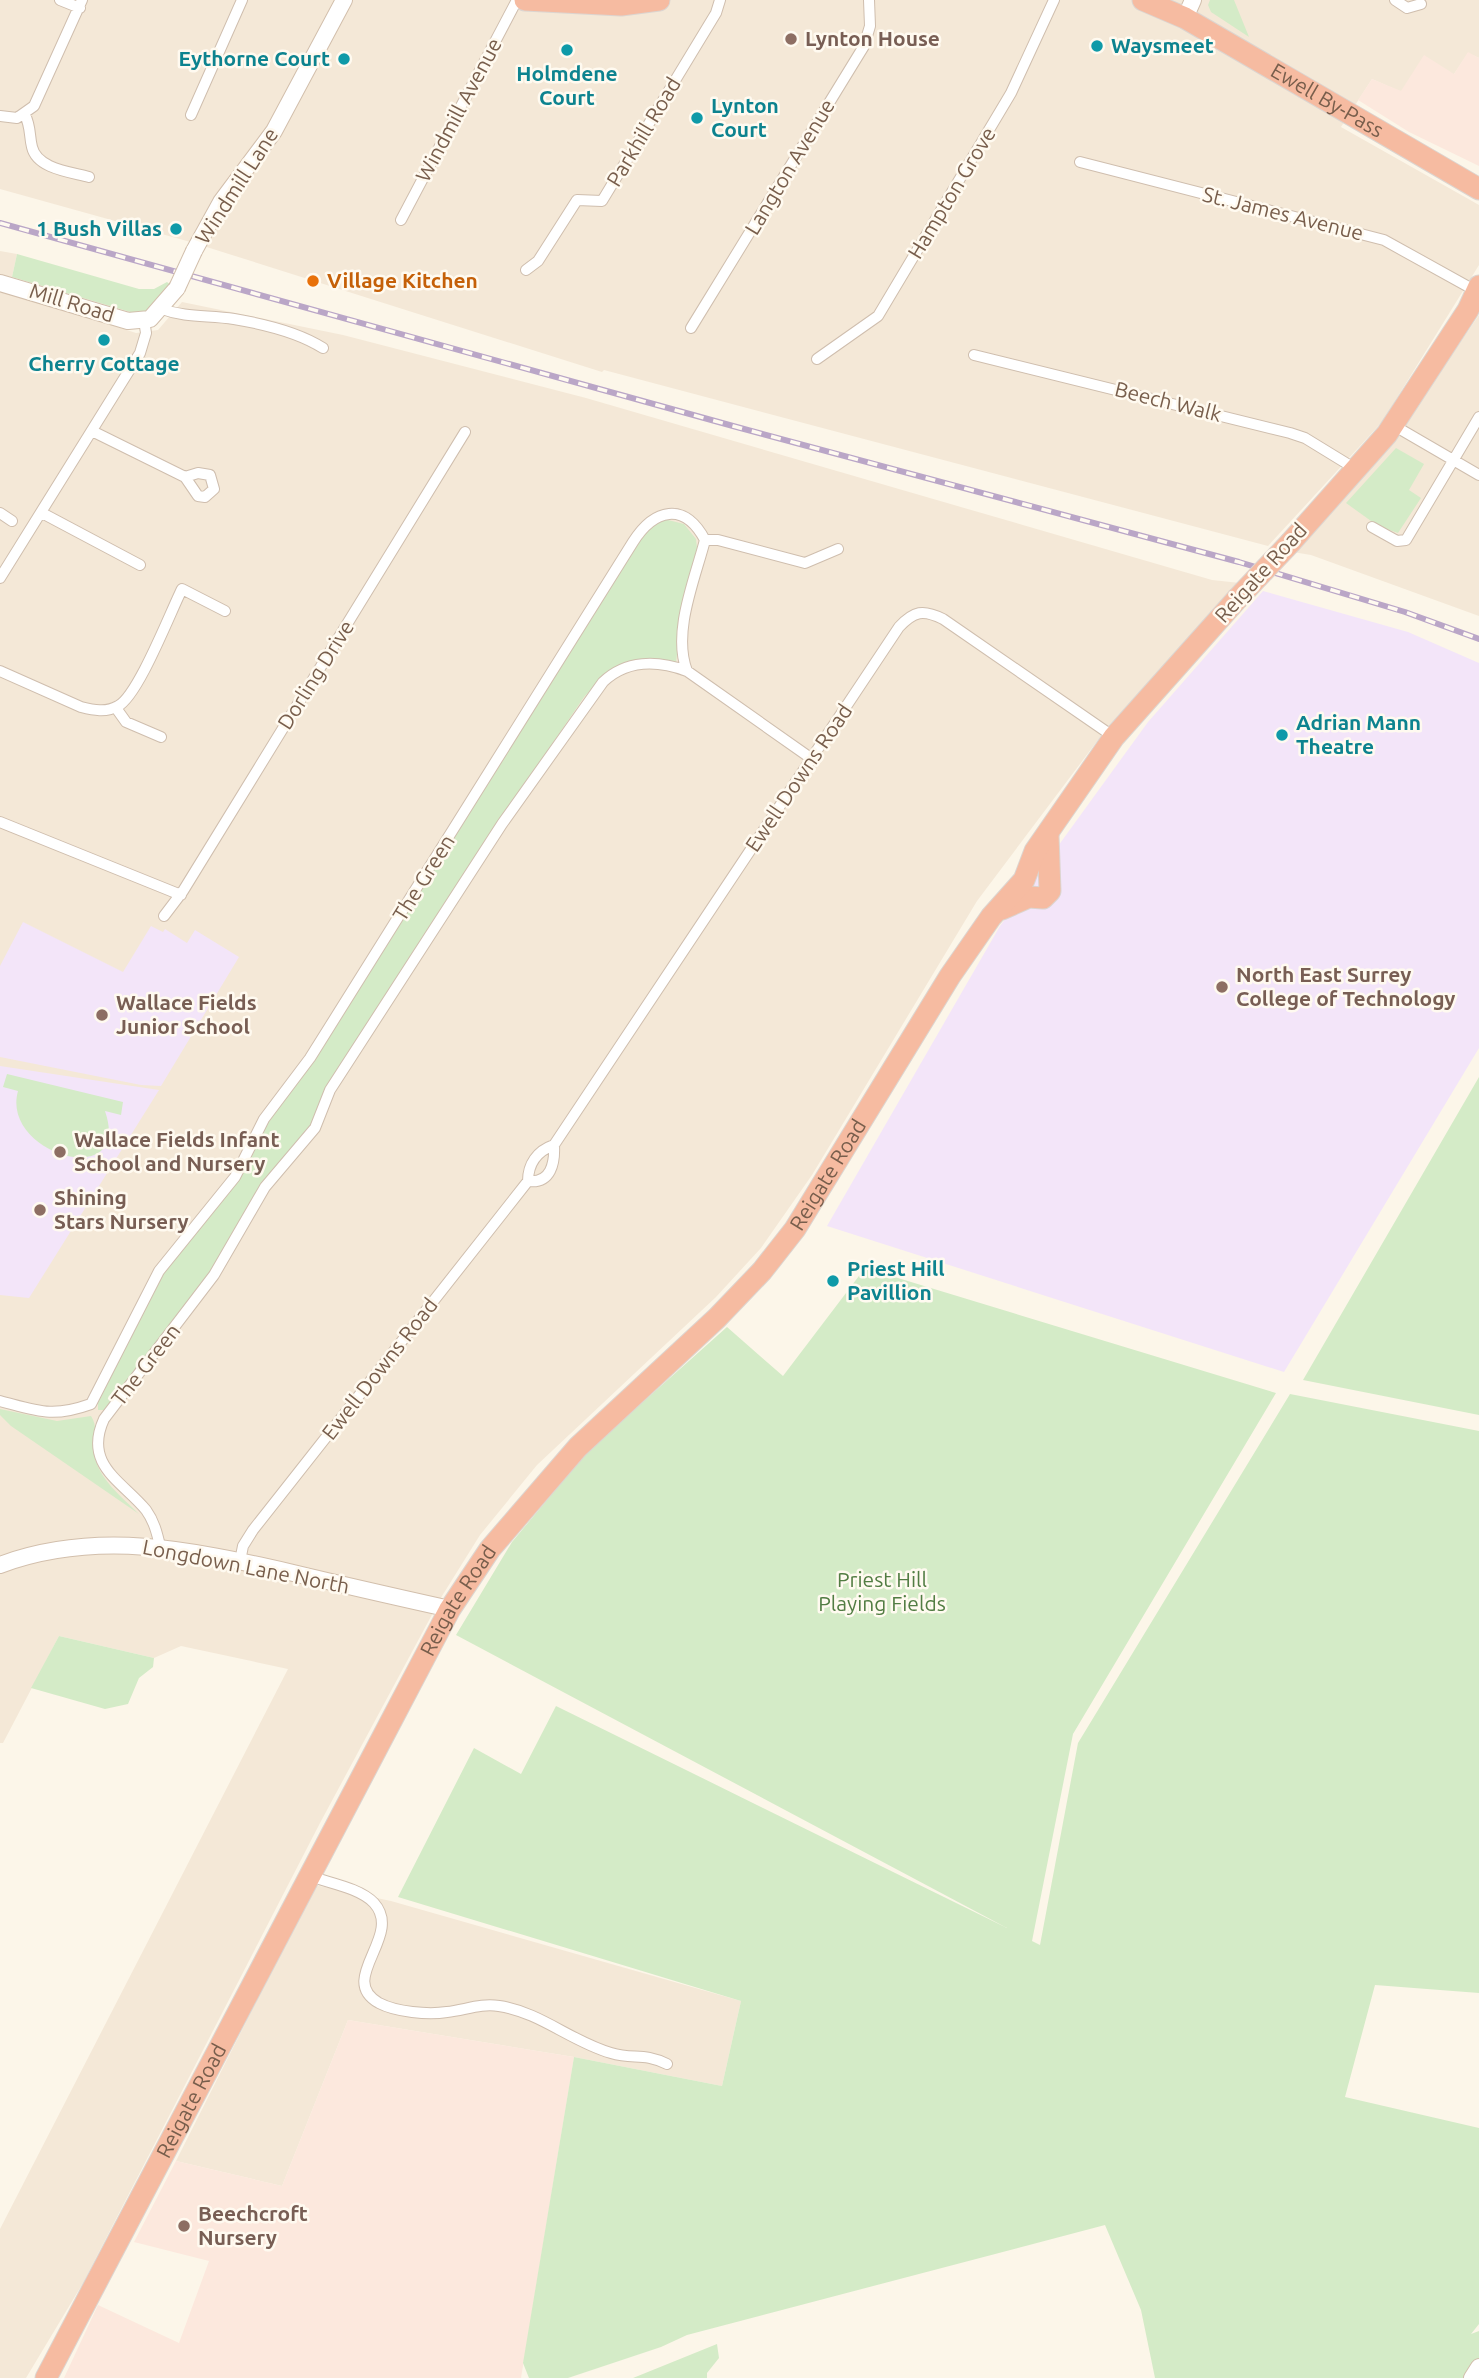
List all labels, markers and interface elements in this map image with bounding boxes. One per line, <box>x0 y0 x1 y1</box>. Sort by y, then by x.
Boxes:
place label: Lynton House <box>805 26 940 50</box>
marker: Lynton House <box>783 31 799 47</box>
place label: Waysmeet <box>1111 33 1214 57</box>
street label: Windmill Avenue <box>410 34 506 185</box>
marker: Waysmeet <box>1089 38 1105 54</box>
marker: Holmdene Court <box>559 42 575 58</box>
place label: Eythorne Court <box>179 46 330 70</box>
marker: Eythorne Court <box>336 51 352 67</box>
street label: Ewell By-Pass <box>1267 58 1388 142</box>
place label: Holmdene Court <box>516 61 618 109</box>
street label: Parkhill Road <box>601 73 685 190</box>
place label: Lynton Court <box>711 93 779 141</box>
street label: Langton Avenue <box>739 94 839 239</box>
marker: Lynton Court <box>689 110 705 126</box>
street label: Hampton Grove <box>902 122 1000 263</box>
street label: Windmill Lane <box>190 123 283 248</box>
street label: St. James Avenue <box>1200 181 1366 245</box>
place label: 1 Bush Villas <box>36 216 162 240</box>
marker: 1 Bush Villas <box>168 221 184 237</box>
place label: Village Kitchen <box>327 268 478 292</box>
marker: Village Kitchen <box>305 273 321 289</box>
street label: Mill Road <box>27 278 118 326</box>
marker: Cherry Cottage <box>96 332 112 348</box>
place label: Cherry Cottage <box>28 351 180 375</box>
street label: Beech Walk <box>1112 376 1224 426</box>
street label: Reigate Road <box>1209 518 1311 627</box>
street label: Dorling Drive <box>272 615 358 733</box>
street label: Ewell Downs Road <box>740 699 856 856</box>
place label: Adrian Mann Theatre <box>1296 710 1421 758</box>
marker: Adrian Mann Theatre <box>1274 727 1290 743</box>
street label: The Green <box>387 830 459 925</box>
place label: North East Surrey College of Technology <box>1236 962 1455 1010</box>
marker: North East Surrey College of Technology <box>1214 979 1230 995</box>
place label: Wallace Fields Junior School <box>116 990 257 1038</box>
marker: Wallace Fields Junior School <box>94 1007 110 1023</box>
street label: Reigate Road <box>784 1115 870 1234</box>
place label: Wallace Fields Infant School and Nursery <box>74 1127 279 1175</box>
marker: Wallace Fields Infant School and Nursery <box>52 1144 68 1160</box>
place label: Shining Stars Nursery <box>54 1185 189 1233</box>
marker: Shining Stars Nursery <box>32 1202 48 1218</box>
place label: Priest Hill Pavillion <box>847 1256 945 1304</box>
marker: Priest Hill Pavillion <box>825 1273 841 1289</box>
street label: Ewell Downs Road <box>317 1293 442 1444</box>
street label: The Green <box>106 1319 185 1410</box>
street label: Longdown Lane North <box>141 1534 352 1598</box>
street label: Reigate Road <box>415 1540 500 1660</box>
park label: Priest Hill Playing Fields <box>818 1567 946 1615</box>
street label: Reigate Road <box>151 2039 231 2162</box>
place label: Beechcroft Nursery <box>198 2201 308 2249</box>
marker: Beechcroft Nursery <box>176 2218 192 2234</box>

